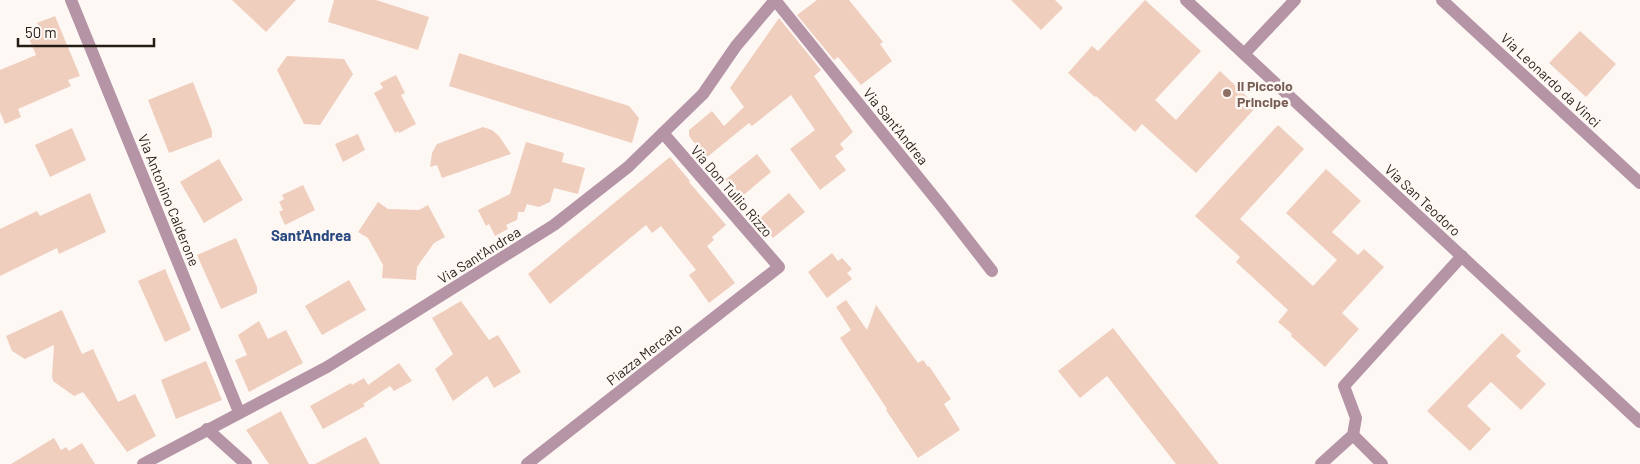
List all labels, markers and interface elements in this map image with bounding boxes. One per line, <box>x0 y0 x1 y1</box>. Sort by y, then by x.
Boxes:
scale bar <box>18 15 154 47</box>
text: 50 m <box>25 23 57 41</box>
street label: Via Leonardo da Vinci <box>1498 29 1604 131</box>
place label: Il Piccolo Principe <box>1237 77 1293 110</box>
street label: Via Sant'Andrea <box>860 84 932 168</box>
marker: Il Piccolo Principe <box>1221 87 1233 99</box>
street label: Via Antonino Calderone <box>135 132 203 268</box>
street label: Via Don Tullio Rizzo <box>688 142 776 240</box>
street label: Via San Teodoro <box>1382 161 1464 239</box>
street label: Via Sant'Andrea <box>435 223 523 287</box>
district label: Sant'Andrea <box>271 226 351 244</box>
street label: Piazza Mercato <box>603 319 685 389</box>

